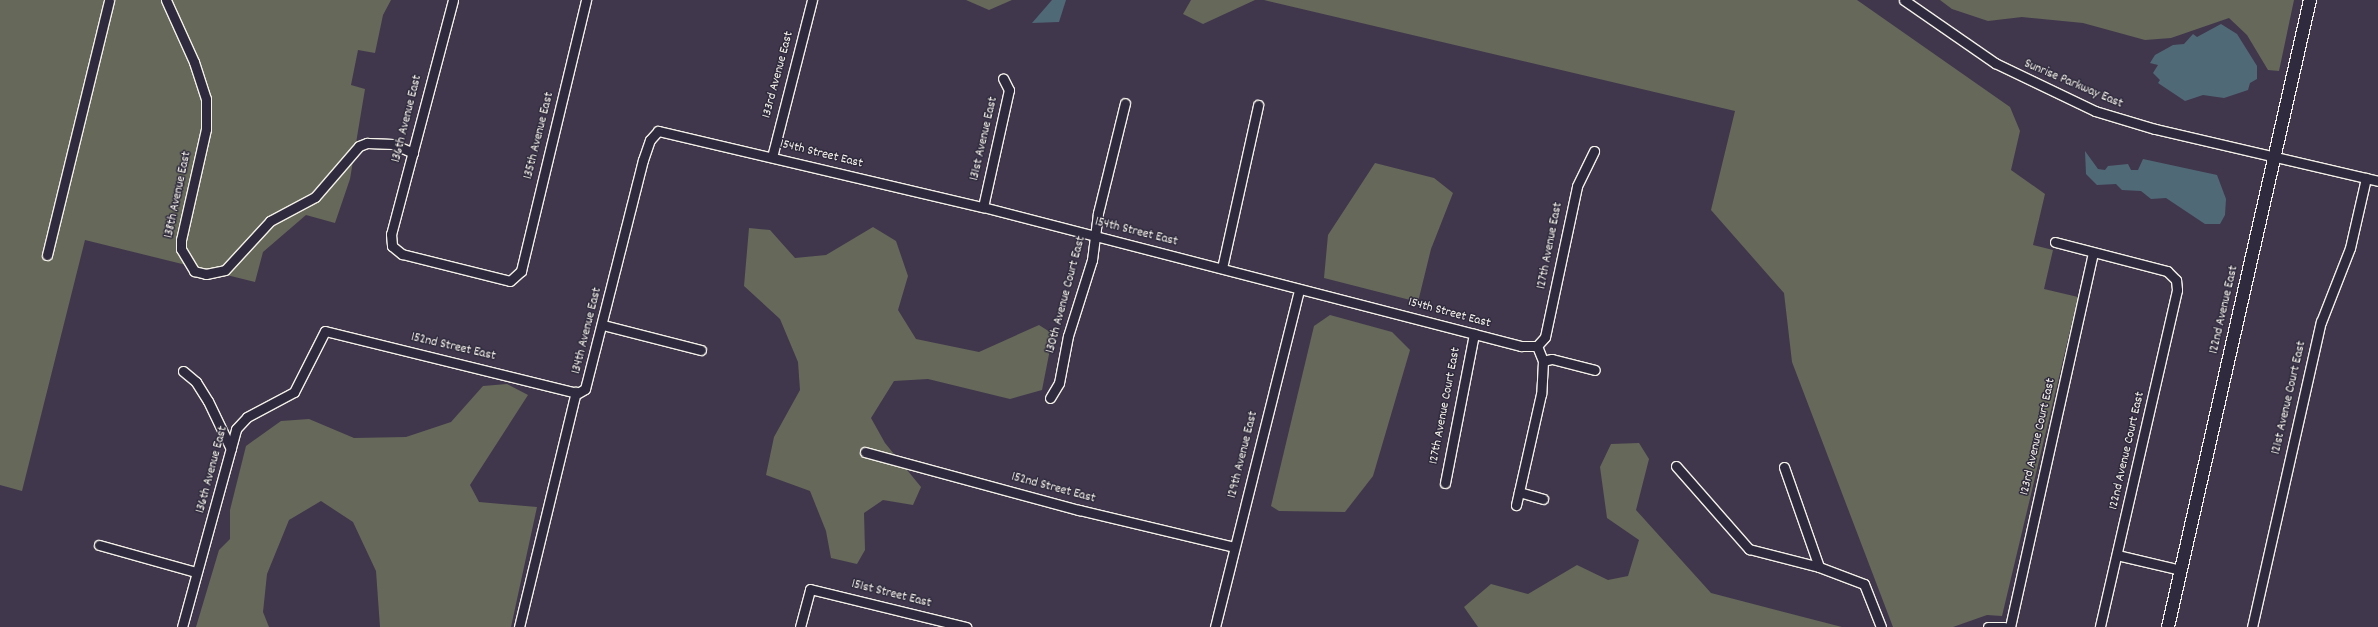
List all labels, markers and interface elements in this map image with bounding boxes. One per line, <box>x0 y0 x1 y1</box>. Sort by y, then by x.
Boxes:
street label: 133rd Avenue East <box>760 30 798 120</box>
street label: Sunrise Parkway East <box>2021 57 2125 113</box>
street label: 136th Avenue East <box>390 74 426 164</box>
street label: 135th Avenue East <box>522 91 558 181</box>
street label: 131st Avenue East <box>968 96 1002 182</box>
street label: 154th Street East <box>778 137 864 173</box>
street label: 138th Avenue East <box>162 150 196 240</box>
street label: 127th Avenue East <box>1535 201 1567 291</box>
street label: 154th Street East <box>1093 215 1179 251</box>
street label: 130th Avenue Court East <box>1044 235 1090 355</box>
street label: 122nd Avenue East <box>2207 264 2243 356</box>
street label: 134th Avenue East <box>570 286 606 376</box>
street label: 154th Street East <box>1406 295 1492 333</box>
street label: 152nd Street East <box>409 331 497 365</box>
street label: 121st Avenue Court East <box>2269 340 2311 456</box>
street label: 127th Avenue Court East <box>1427 346 1465 466</box>
street label: 123rd Avenue Court East <box>2018 377 2060 497</box>
street label: 122nd Avenue Court East <box>2107 391 2149 511</box>
street label: 129th Avenue East <box>1226 410 1262 500</box>
street label: 136th Avenue East <box>194 425 232 515</box>
street label: 152nd Street East <box>1009 470 1097 508</box>
street label: 151st Street East <box>849 578 933 612</box>

